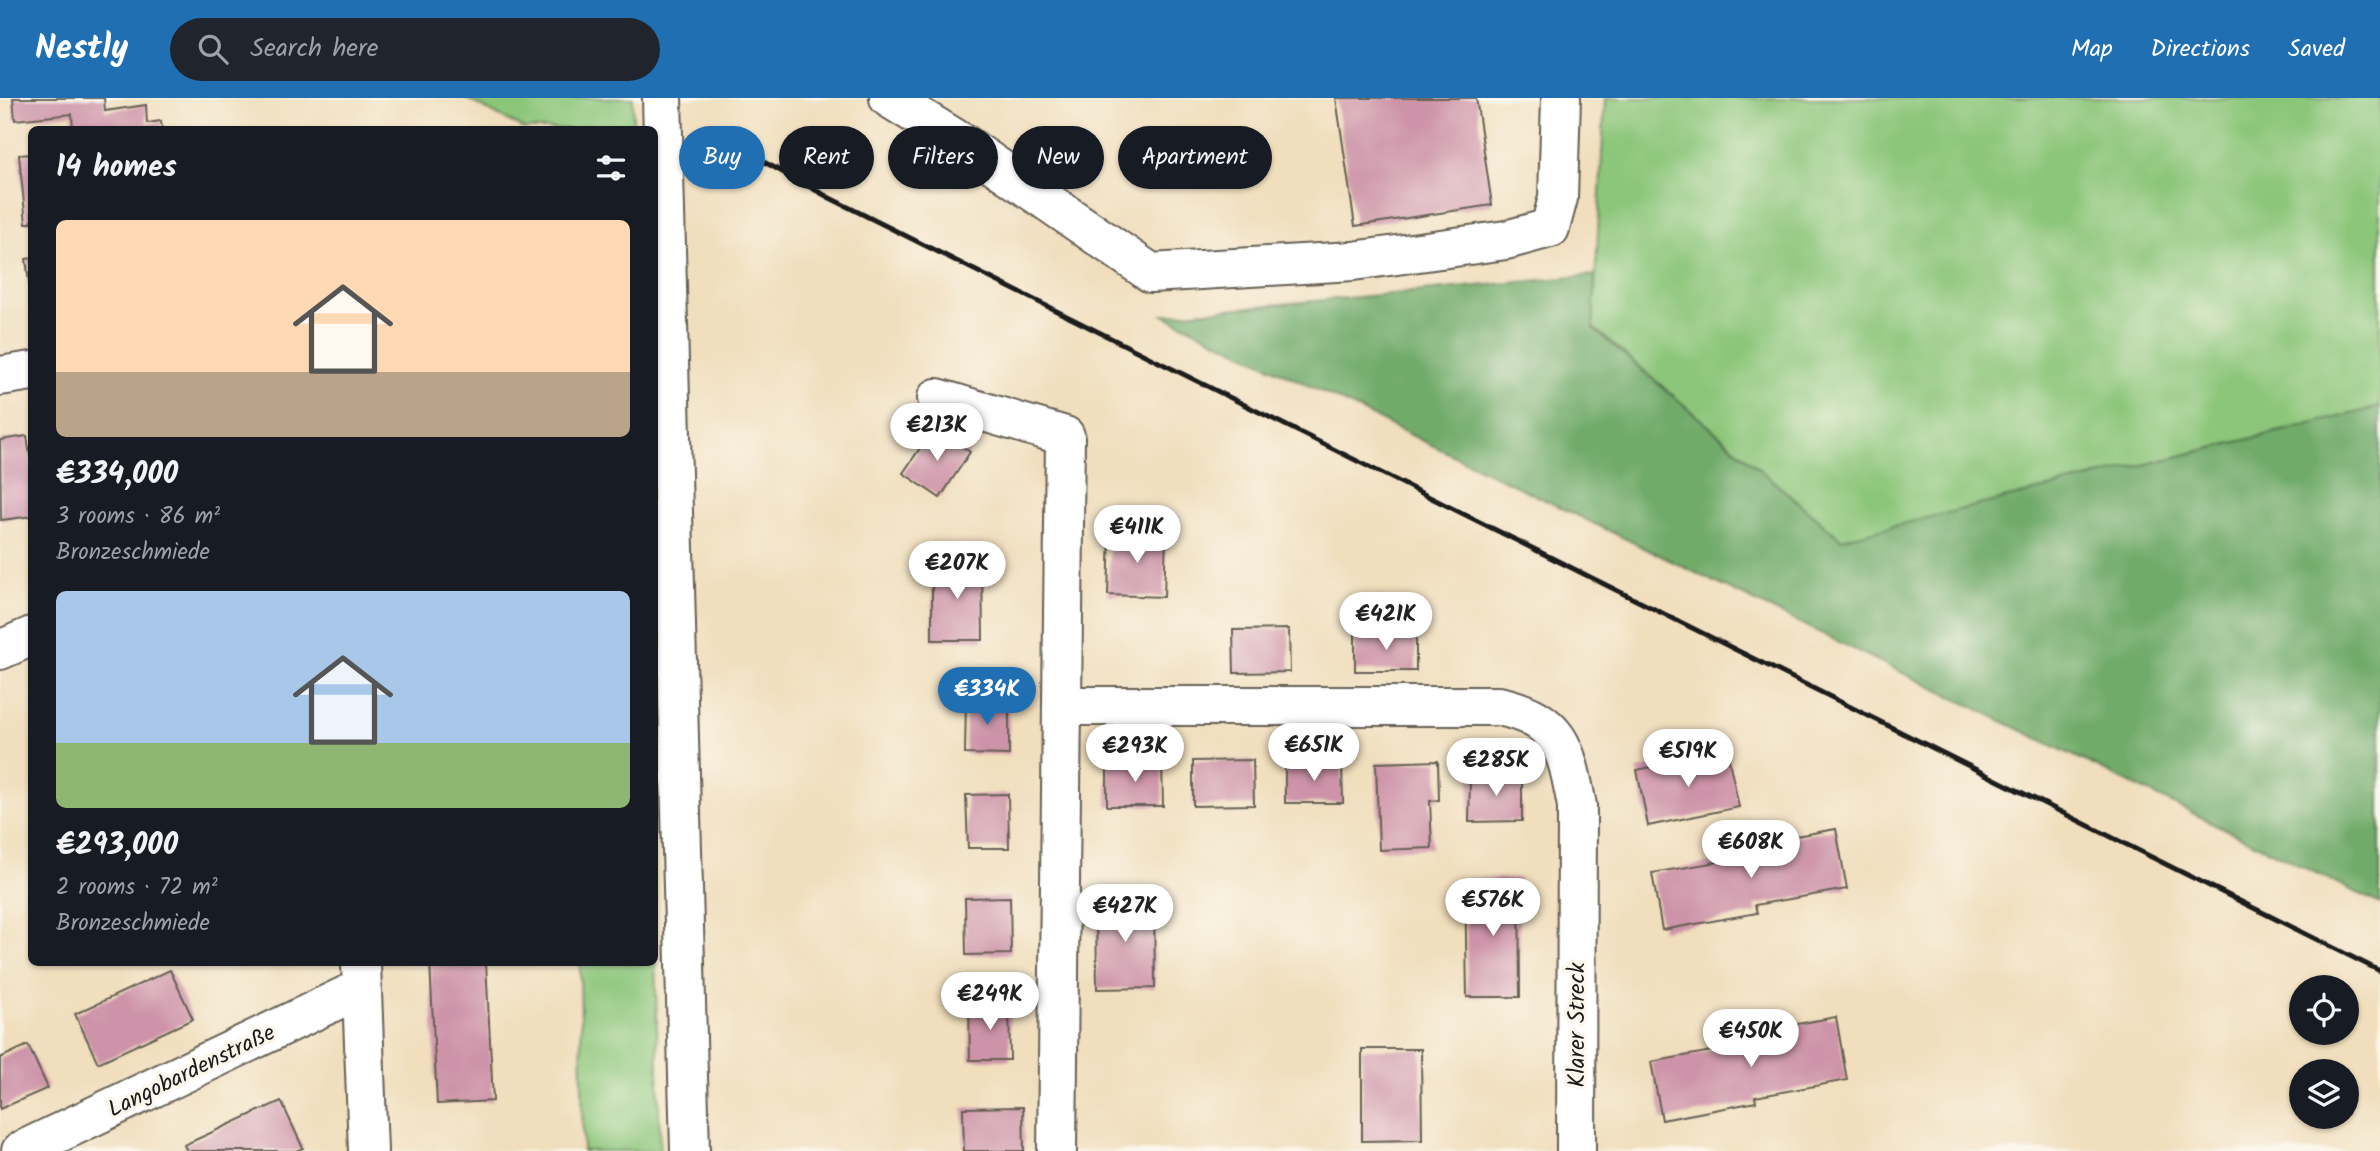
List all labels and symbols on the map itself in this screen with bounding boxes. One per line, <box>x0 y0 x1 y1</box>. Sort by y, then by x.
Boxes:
pin: €213K <box>888 404 986 463</box>
pin: €411K <box>1088 505 1186 565</box>
pin: €207K <box>908 542 1006 601</box>
pin: €421K <box>1337 592 1435 652</box>
pin: €334K <box>938 668 1036 727</box>
pin: €293K <box>1086 724 1184 784</box>
pin: €651K <box>1265 724 1363 783</box>
pin: €519K <box>1639 730 1737 789</box>
pin: €285K <box>1447 738 1545 798</box>
pin: €608K <box>1702 820 1800 880</box>
pin: €576K <box>1444 878 1542 938</box>
pin: €427K <box>1076 884 1174 944</box>
street label: Klarer Streck <box>1560 962 1596 1087</box>
pin: €249K <box>941 972 1039 1032</box>
pin: €450K <box>1702 1010 1800 1069</box>
street label: Langobardenstraße <box>102 1016 282 1128</box>

